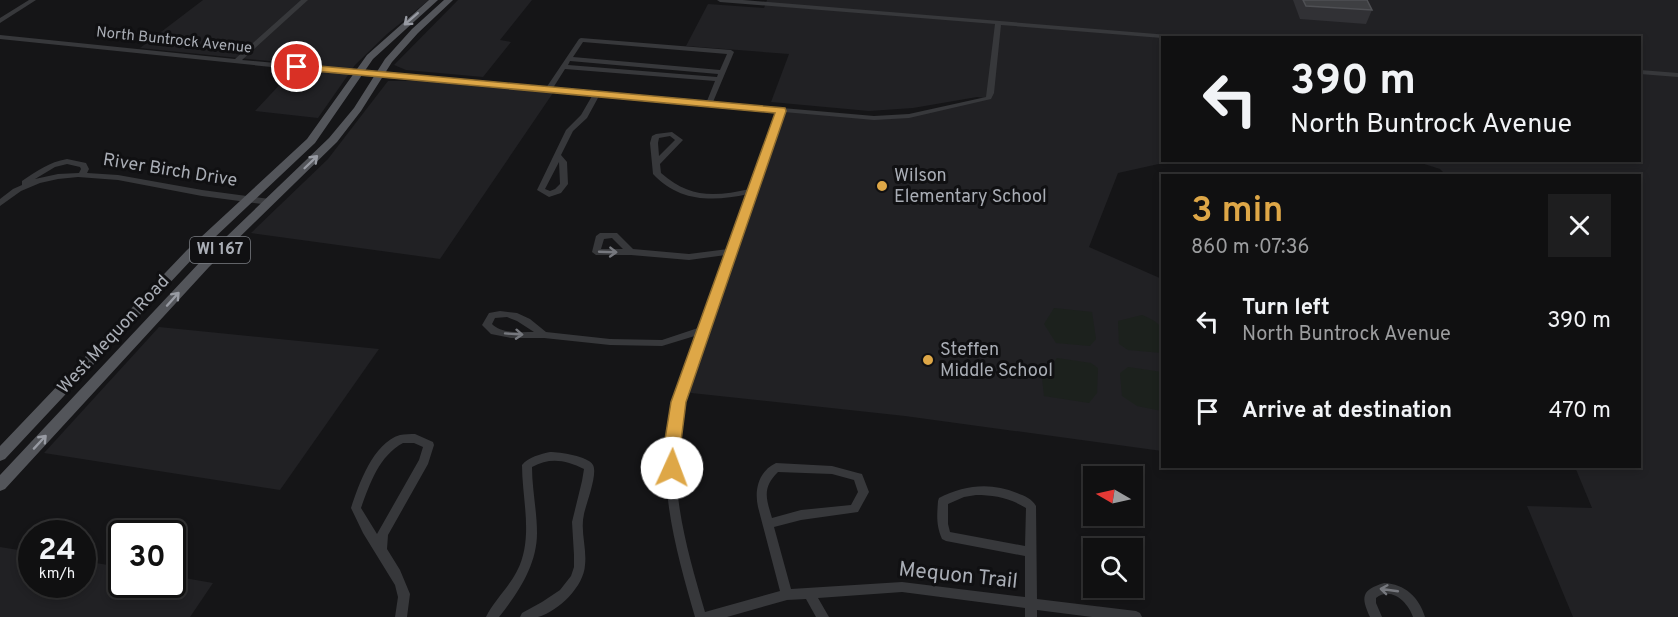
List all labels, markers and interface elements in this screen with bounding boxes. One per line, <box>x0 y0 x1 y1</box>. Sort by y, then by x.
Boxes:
one-way arrow <box>404 12 419 26</box>
street label: North Buntrock Avenue <box>95 23 253 59</box>
pin <box>271 41 322 92</box>
icon: arrive <box>280 50 313 83</box>
text: 390 m <box>1290 56 1416 109</box>
icon: left <box>1191 60 1269 138</box>
text: North Buntrock Avenue <box>1290 108 1572 142</box>
street label: River Birch Drive <box>101 149 239 193</box>
one-way arrow <box>304 155 319 169</box>
place label: Wilson Elementary School <box>894 165 1047 209</box>
marker: Wilson Elementary School <box>875 179 889 193</box>
text: 3 min <box>1191 189 1283 235</box>
button: close <box>1548 194 1611 257</box>
text: 860 m · 07:36 <box>1191 235 1309 261</box>
road number: WI 167 <box>190 237 250 263</box>
one-way arrow <box>597 247 617 258</box>
street label: West Mequon Road <box>53 271 175 399</box>
one-way arrow <box>166 292 180 307</box>
text: Turn left <box>1242 295 1330 322</box>
icon: left <box>1191 305 1224 338</box>
text: 390 m <box>1547 308 1611 335</box>
text: North Buntrock Avenue <box>1242 322 1451 348</box>
one-way arrow <box>504 329 524 340</box>
place label: Steffen Middle School <box>940 339 1053 383</box>
marker: Steffen Middle School <box>921 353 935 367</box>
icon: arrive <box>1191 395 1224 428</box>
text: Arrive at destination <box>1242 398 1452 425</box>
text: 470 m <box>1549 398 1611 425</box>
one-way arrow <box>33 435 47 450</box>
position arrow <box>640 436 704 500</box>
north arrow <box>1083 466 1143 526</box>
map controls <box>1083 466 1143 598</box>
speed limit sign: 30 <box>108 520 186 598</box>
text: 24 <box>38 533 76 570</box>
button: search <box>1083 538 1143 598</box>
street label: Mequon Trail <box>897 556 1019 596</box>
text: km/h <box>39 565 75 584</box>
one-way arrow <box>1380 585 1399 596</box>

